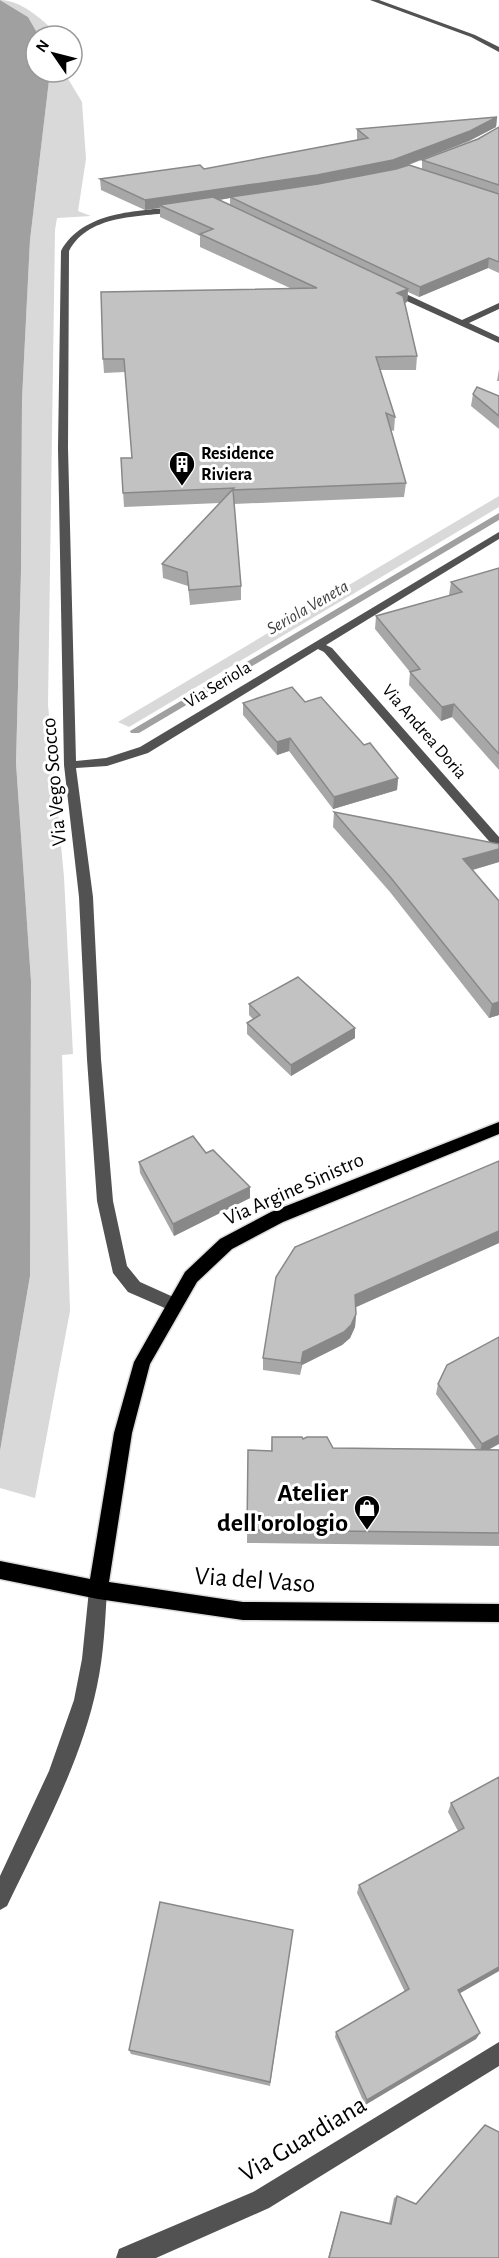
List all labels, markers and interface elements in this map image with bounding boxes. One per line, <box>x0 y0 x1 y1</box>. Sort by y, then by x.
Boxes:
north arrow <box>24 24 84 84</box>
text: N <box>33 37 52 55</box>
place label: Residence Riviera <box>201 445 274 484</box>
building icon: Residence Riviera <box>167 449 197 487</box>
water label: Seriola Veneta <box>264 577 352 639</box>
street label: Via Seriola <box>182 658 254 712</box>
street label: Via Andrea Doria <box>378 681 470 783</box>
street label: Via Vego Scocco <box>38 717 70 847</box>
street label: Via Argine Sinistro <box>221 1149 367 1229</box>
place label: Atelier dell'orologio <box>217 1480 348 1536</box>
shop icon: Atelier dell'orologio <box>352 1493 382 1531</box>
street label: Via del Vaso <box>194 1563 316 1597</box>
street label: Via Guardiana <box>235 2091 371 2187</box>

